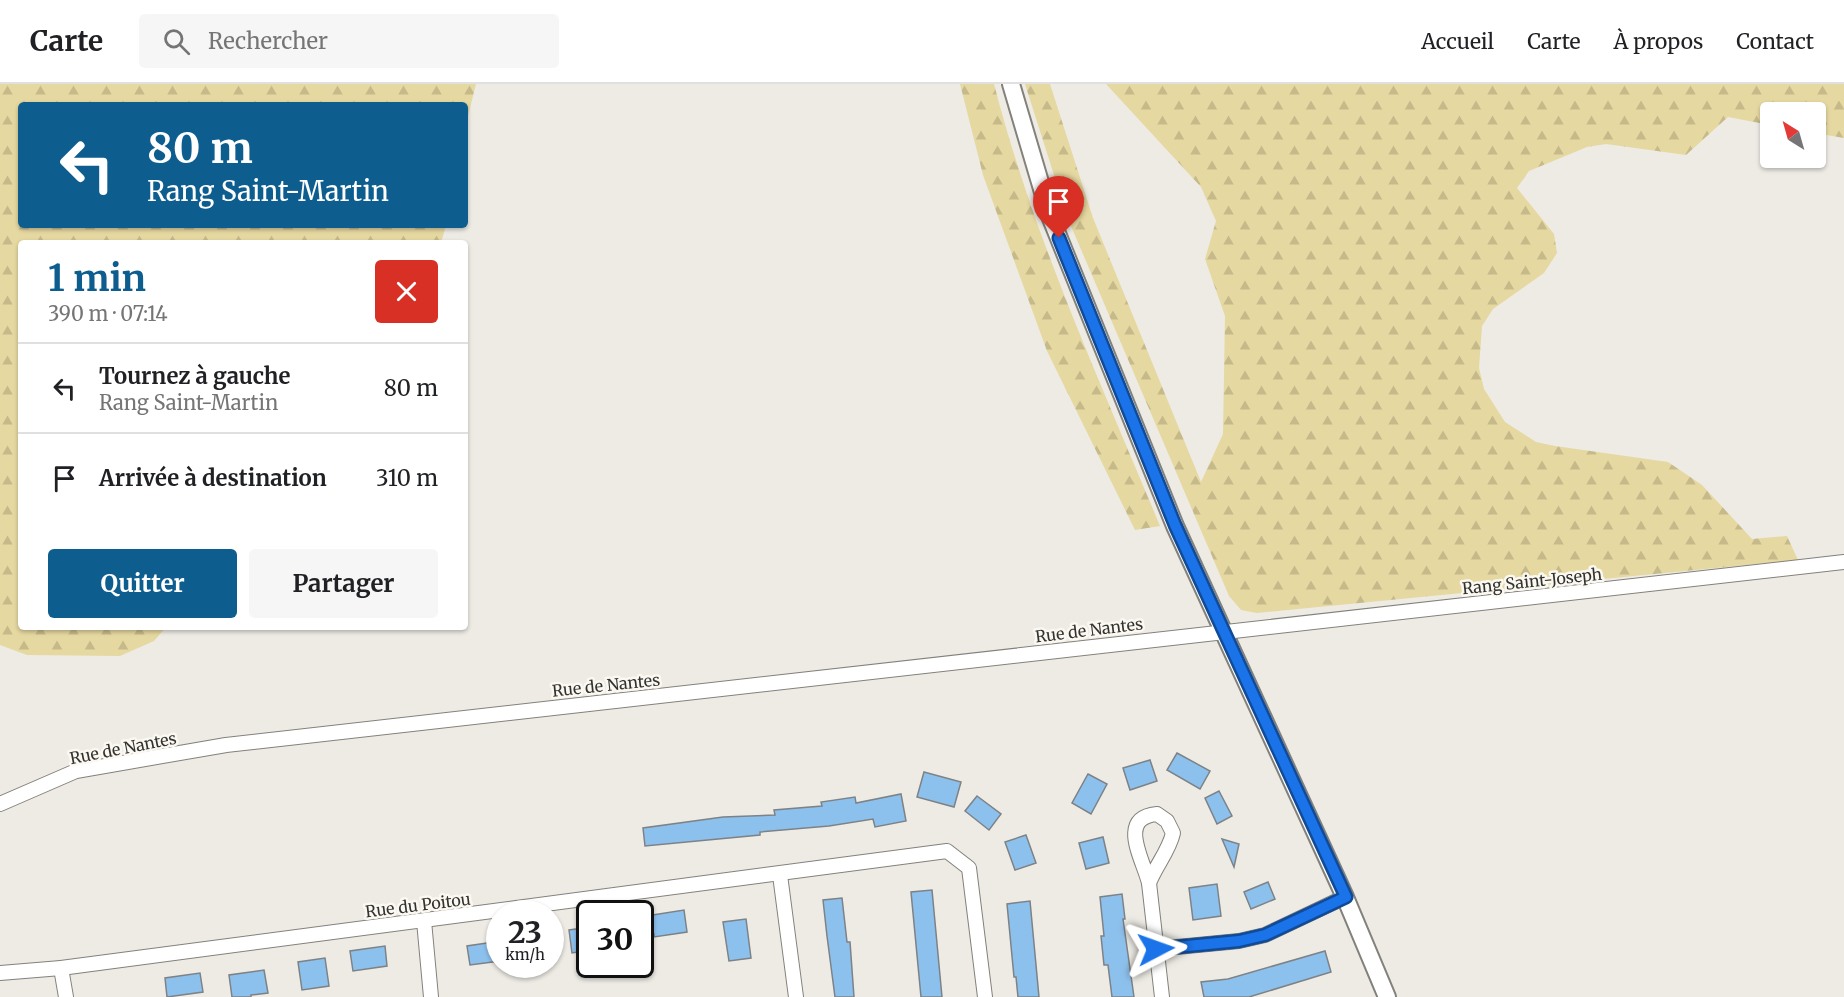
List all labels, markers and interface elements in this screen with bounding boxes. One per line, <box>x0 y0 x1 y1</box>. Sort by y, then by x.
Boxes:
search box <box>139 14 559 68</box>
text: Carte <box>30 23 103 59</box>
icon: search <box>160 25 193 58</box>
text: Rechercher <box>208 27 328 55</box>
text: Accueil <box>1421 28 1494 55</box>
text: Carte <box>1527 28 1581 55</box>
text: À propos <box>1614 28 1703 55</box>
text: Contact <box>1736 28 1814 55</box>
north arrow <box>1760 102 1826 168</box>
map controls <box>1760 102 1826 168</box>
text: 80 m <box>147 122 253 174</box>
icon: left <box>48 126 126 204</box>
text: Rang Saint-Martin <box>147 174 389 208</box>
pin <box>1033 176 1084 238</box>
icon: arrive <box>1042 185 1075 218</box>
text: 1 min <box>48 256 146 301</box>
button: close <box>375 260 438 323</box>
text: 390 m · 07:14 <box>48 301 167 326</box>
text: Tournez à gauche <box>99 362 290 390</box>
icon: left <box>48 372 81 405</box>
text: 80 m <box>384 374 438 402</box>
text: Rang Saint-Martin <box>99 390 278 415</box>
icon: arrive <box>48 462 81 495</box>
text: Arrivée à destination <box>99 464 327 492</box>
text: 310 m <box>376 464 438 492</box>
button: Quitter <box>48 549 237 618</box>
button: Partager <box>249 549 438 618</box>
street label: Rang Saint-Joseph <box>1461 564 1603 598</box>
street label: Rue de Nantes <box>1034 613 1144 647</box>
street label: Rue de Nantes <box>551 669 661 701</box>
street label: Rue de Nantes <box>68 728 178 768</box>
street label: Rue du Poitou <box>364 889 472 921</box>
speed limit sign: 30 <box>576 900 654 978</box>
text: 23 <box>508 913 542 951</box>
position arrow <box>1124 917 1188 981</box>
text: km/h <box>505 945 545 964</box>

